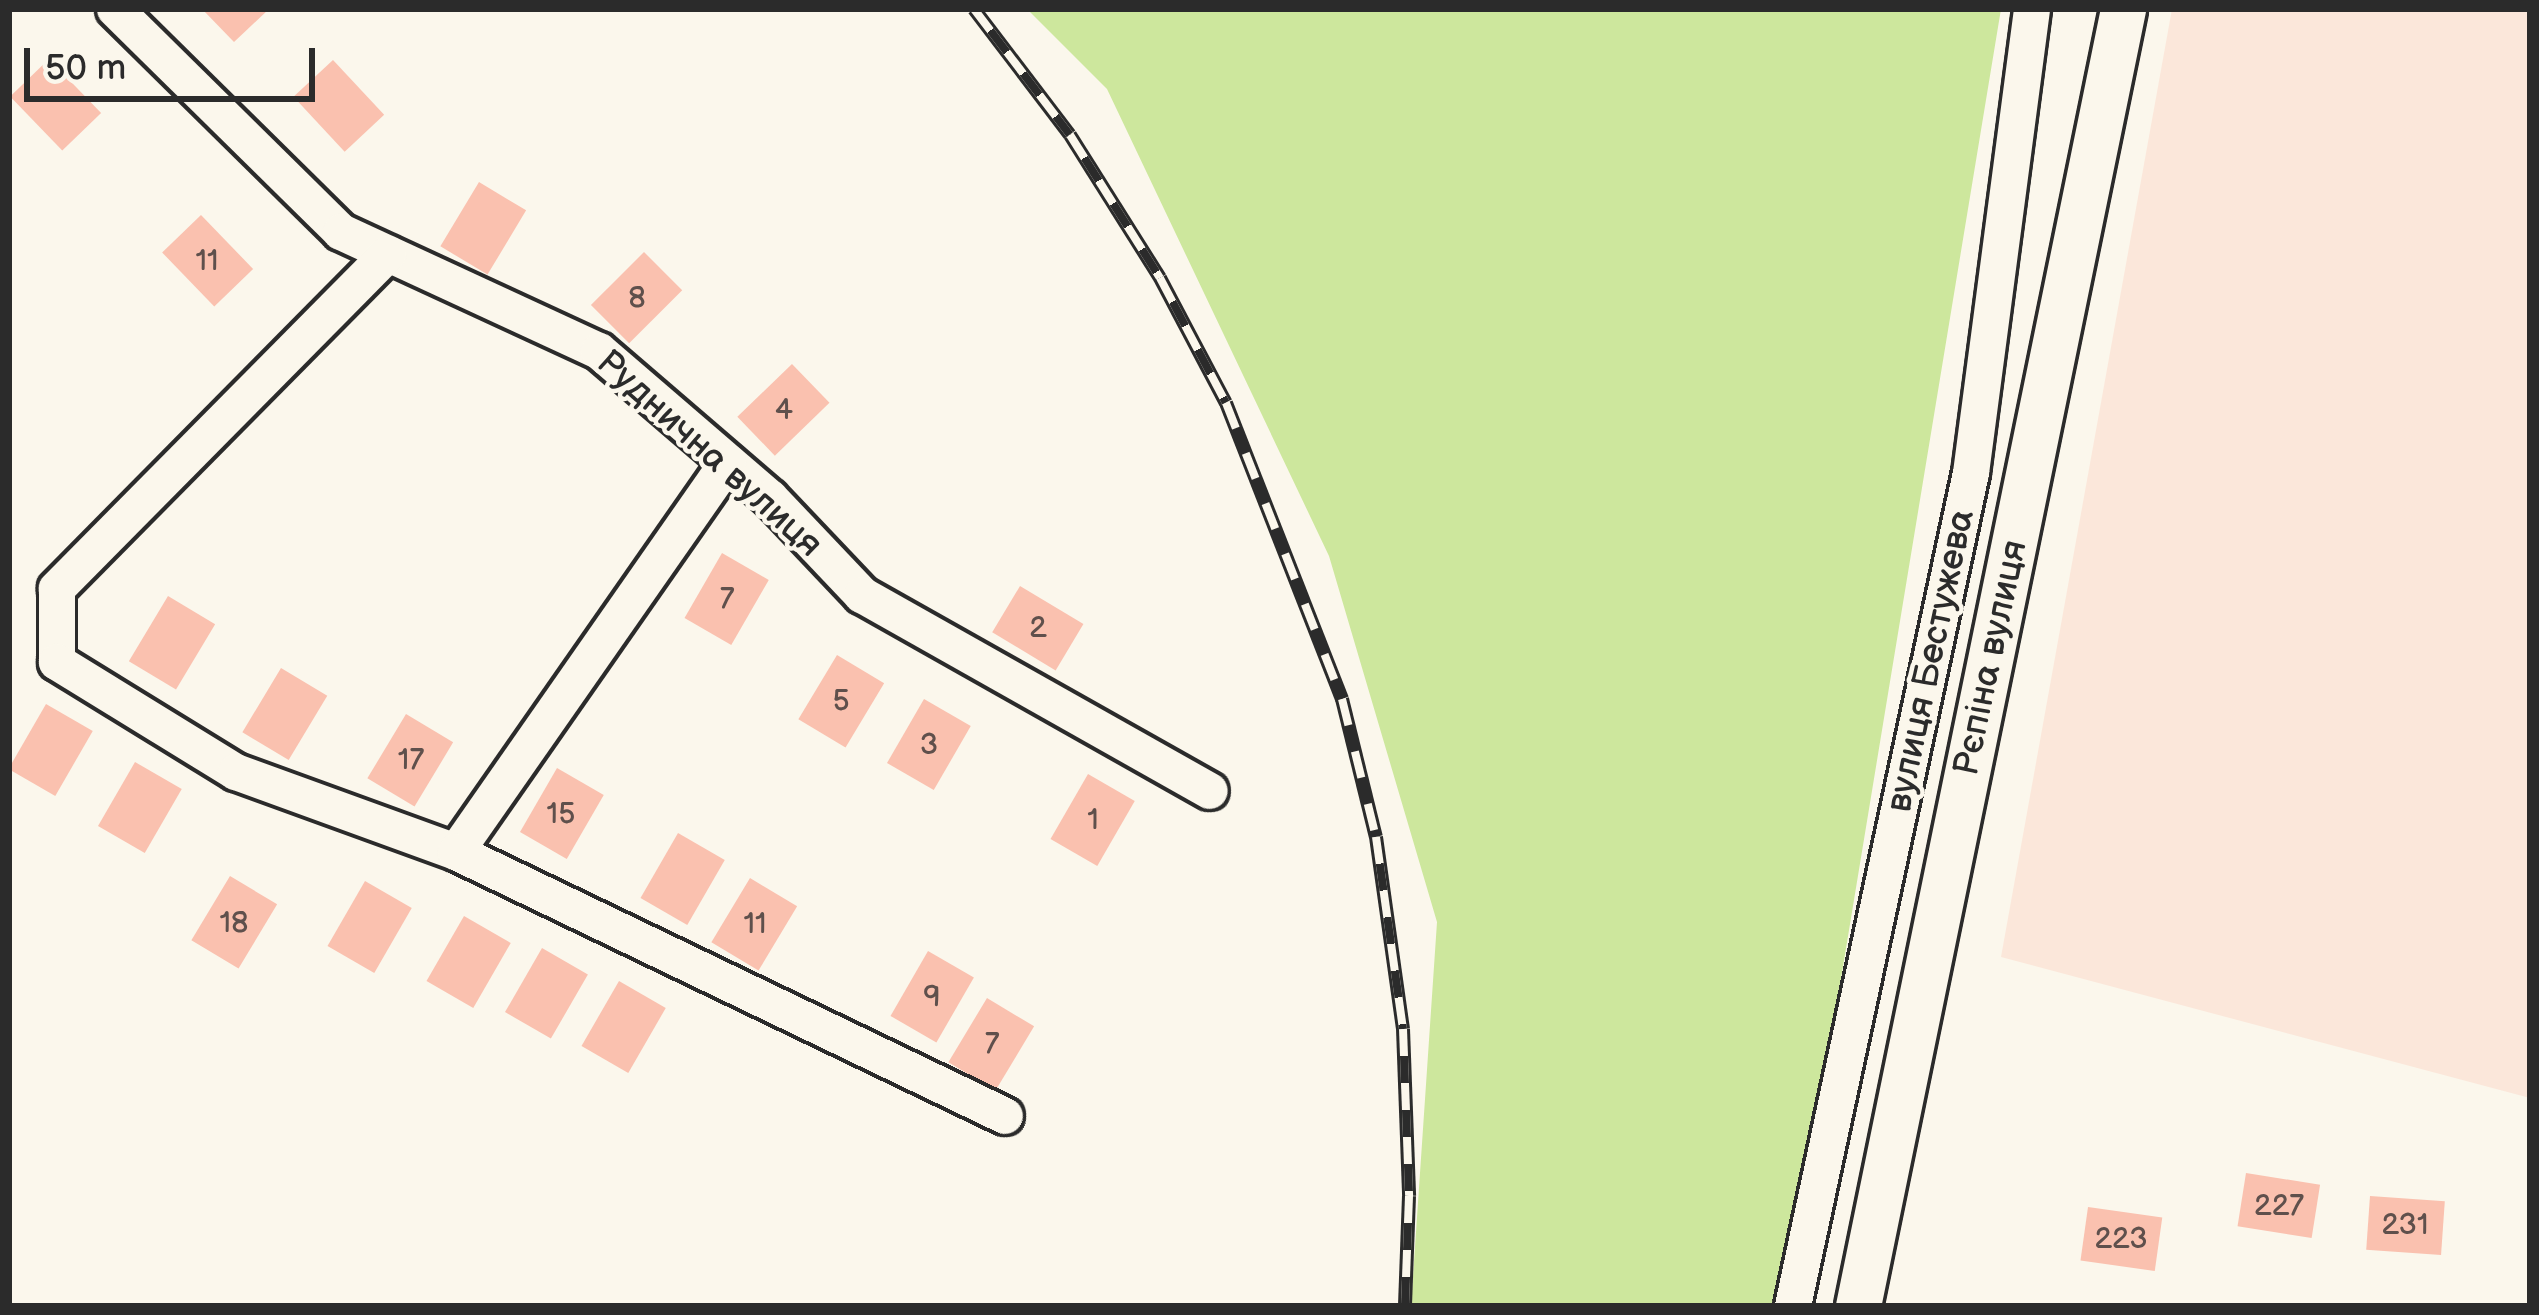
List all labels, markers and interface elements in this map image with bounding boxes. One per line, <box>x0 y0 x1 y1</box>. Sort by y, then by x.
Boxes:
scale bar <box>30 24 321 98</box>
text: 50 m <box>45 47 126 90</box>
house number: 11 <box>195 243 219 279</box>
house number: 8 <box>628 280 646 316</box>
street label: Руднична вулиця <box>587 341 831 567</box>
house number: 4 <box>775 392 793 428</box>
street label: вулиця Бестужева <box>1878 506 1984 816</box>
street label: Рєпіна вулиця <box>1945 536 2037 780</box>
house number: 7 <box>720 581 734 617</box>
house number: 2 <box>1029 610 1047 646</box>
house number: 5 <box>832 683 850 719</box>
house number: 3 <box>920 727 938 763</box>
house number: 17 <box>398 742 424 778</box>
house number: 15 <box>547 796 575 832</box>
house number: 1 <box>1087 802 1099 838</box>
house number: 18 <box>219 905 249 941</box>
house number: 11 <box>743 906 767 942</box>
house number: 9 <box>923 979 941 1015</box>
house number: 7 <box>985 1026 999 1062</box>
house number: 227 <box>2254 1188 2304 1224</box>
house number: 231 <box>2381 1207 2429 1243</box>
house number: 223 <box>2094 1221 2148 1257</box>

